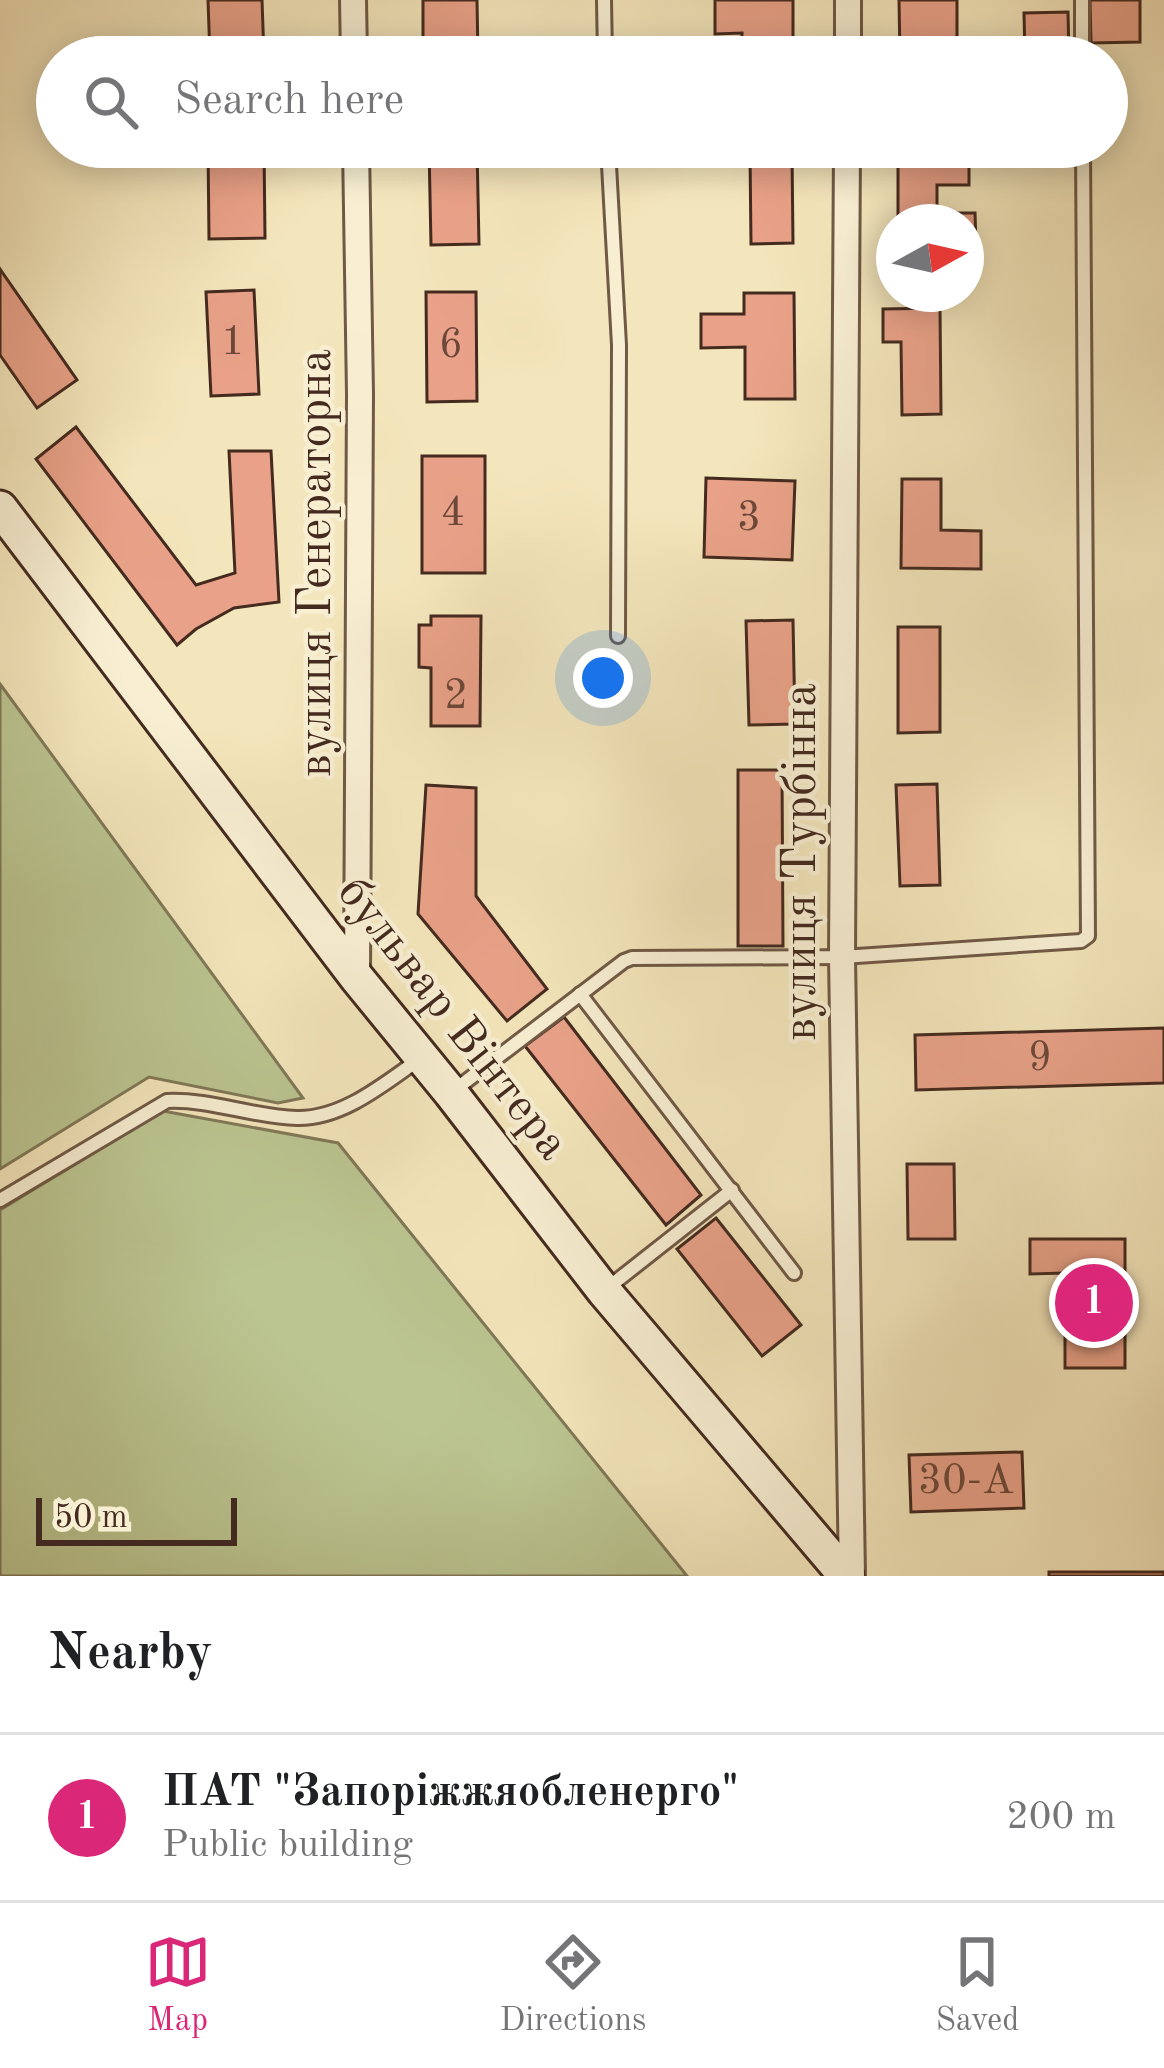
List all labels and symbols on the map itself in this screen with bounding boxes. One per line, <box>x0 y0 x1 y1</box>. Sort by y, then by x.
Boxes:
north arrow <box>876 204 984 312</box>
house number: 1 <box>221 322 245 364</box>
house number: 6 <box>439 325 463 367</box>
street label: вулиця Генераторна <box>293 349 341 777</box>
house number: 4 <box>441 493 465 535</box>
house number: 3 <box>737 498 761 540</box>
your location <box>573 648 633 708</box>
house number: 2 <box>444 676 468 718</box>
street label: вулиця Турбінна <box>778 683 826 1041</box>
street label: бульвар Вінтера <box>327 869 577 1169</box>
house number: 9 <box>1028 1038 1052 1080</box>
pin: 1 <box>1055 1258 1133 1348</box>
house number: 30-А <box>918 1461 1014 1503</box>
scale bar <box>36 1492 237 1545</box>

